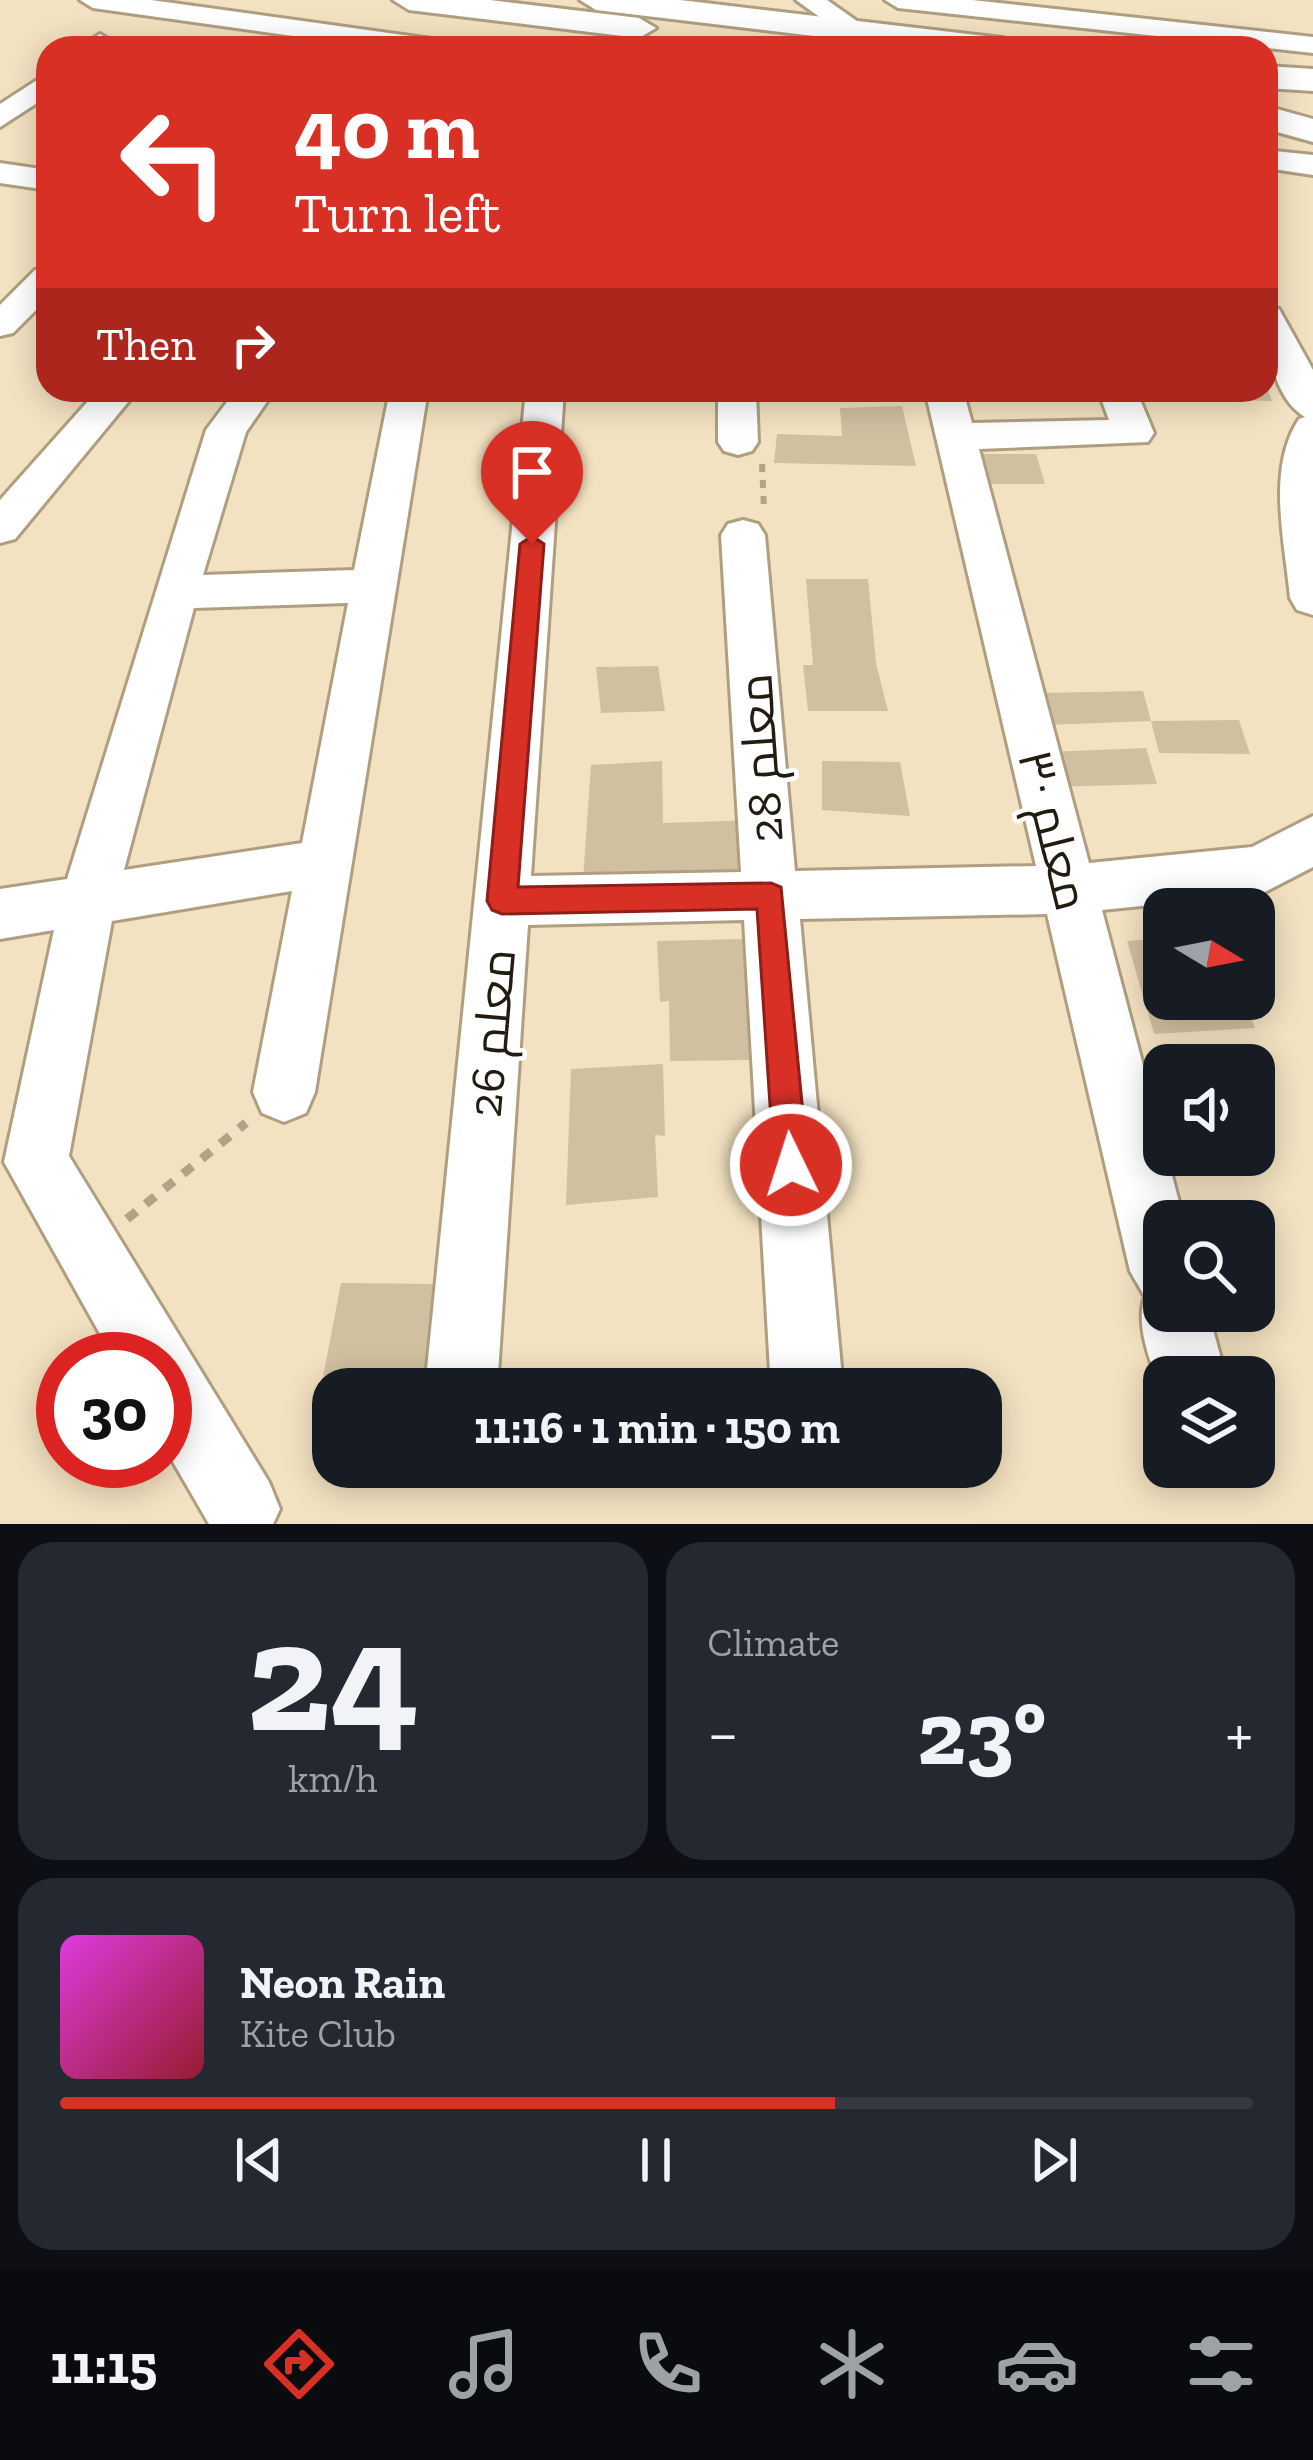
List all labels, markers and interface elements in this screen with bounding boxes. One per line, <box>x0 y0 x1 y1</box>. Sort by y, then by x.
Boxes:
text: 40 m <box>294 79 480 180</box>
icon: left <box>96 84 252 240</box>
text: Turn left <box>294 181 501 246</box>
icon: right <box>220 312 286 378</box>
text: Then <box>96 318 196 372</box>
pin <box>481 421 583 544</box>
icon: arrive <box>499 439 565 505</box>
street label: معلم 28 <box>726 671 799 844</box>
street label: معلم ۳۰ <box>1002 744 1101 917</box>
north arrow <box>1143 888 1275 1020</box>
map controls <box>1143 888 1275 1488</box>
street label: معلم 26 <box>456 946 531 1120</box>
button: sound <box>1143 1044 1275 1176</box>
position arrow <box>728 1102 854 1228</box>
button: search <box>1143 1200 1275 1332</box>
speed limit sign: 30 <box>36 1332 192 1488</box>
button: layers <box>1143 1356 1275 1488</box>
text: 11:16 · 1 min · 150 m <box>474 1401 840 1455</box>
text: 24 <box>246 1583 419 1770</box>
text: Climate <box>708 1619 839 1666</box>
text: 23° <box>917 1679 1046 1787</box>
text: − <box>708 1694 738 1773</box>
text: + <box>1225 1694 1253 1773</box>
text: km/h <box>288 1755 377 1802</box>
text: Neon Rain <box>240 1956 445 2010</box>
text: Kite Club <box>240 2010 396 2057</box>
icon: previous <box>226 2127 292 2193</box>
icon: pause <box>623 2127 689 2193</box>
icon: next <box>1021 2127 1087 2193</box>
icon: directions <box>257 2322 341 2406</box>
icon: music <box>442 2322 526 2406</box>
icon: phone <box>626 2322 710 2406</box>
icon: climate <box>810 2322 894 2406</box>
icon: car <box>995 2322 1079 2406</box>
icon: filters <box>1179 2322 1263 2406</box>
text: 11:15 <box>50 2332 157 2397</box>

